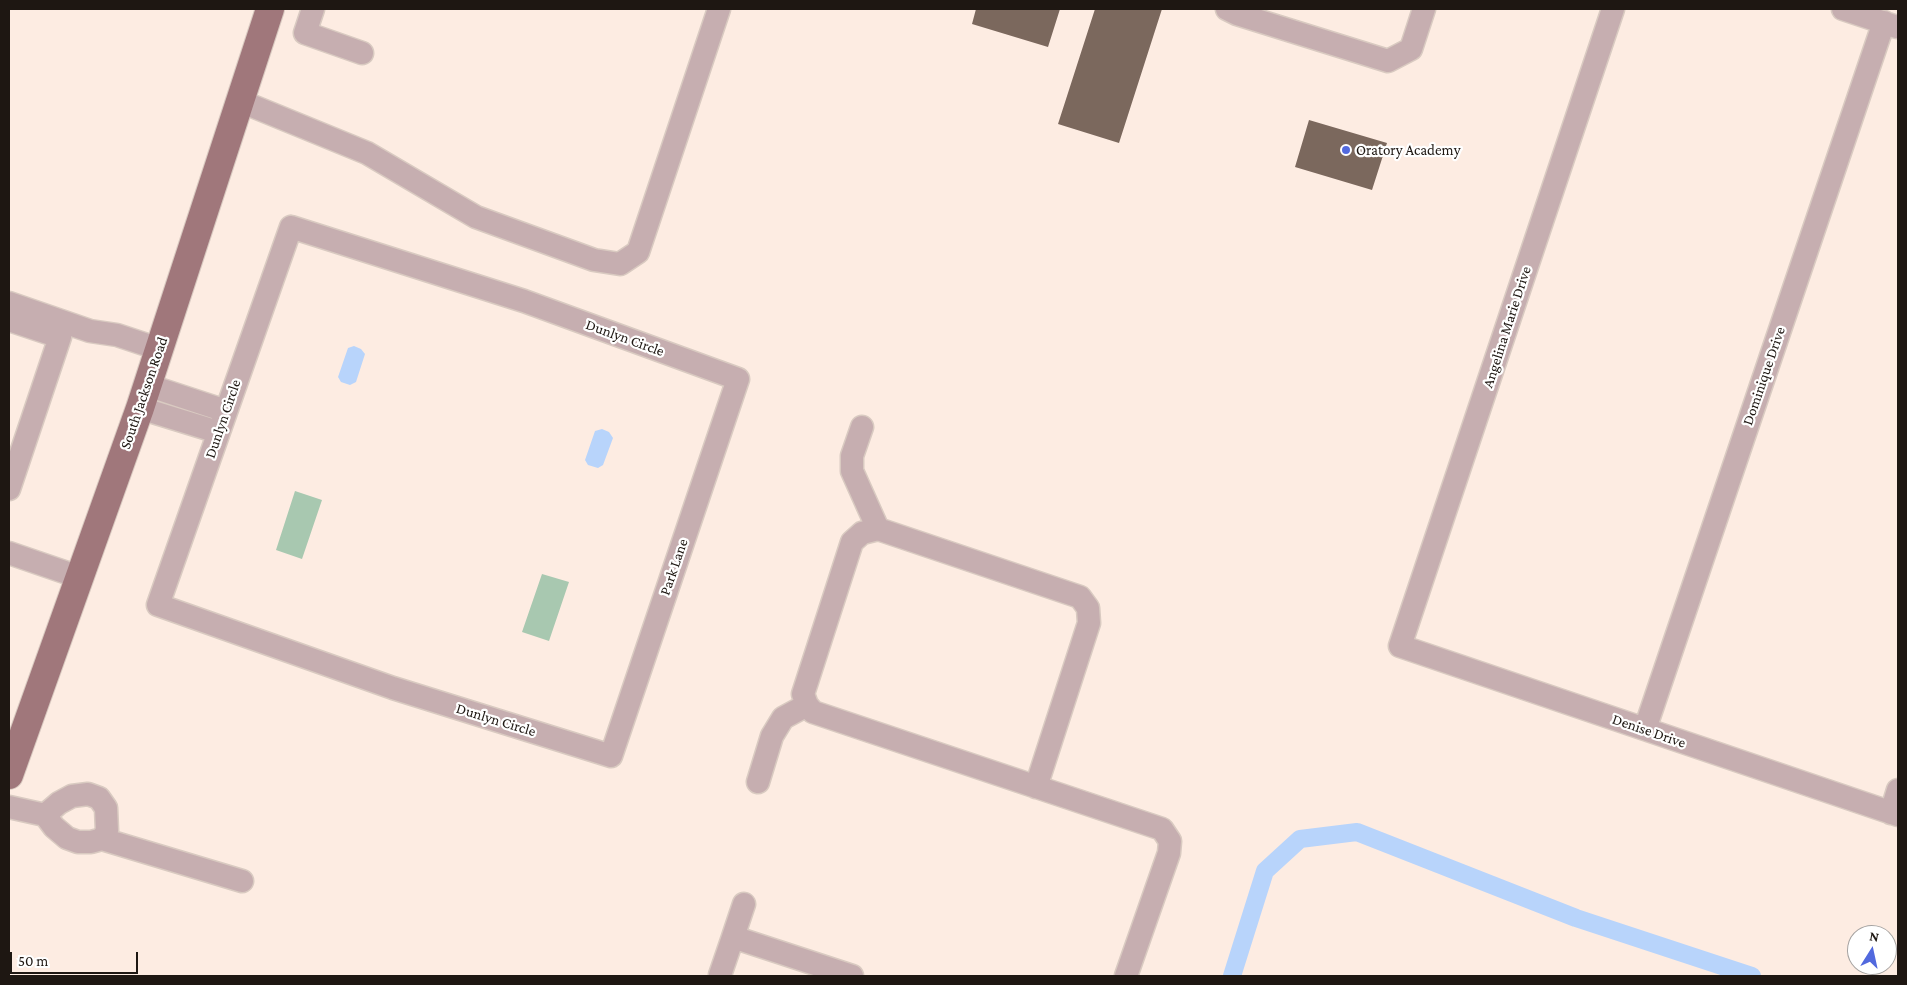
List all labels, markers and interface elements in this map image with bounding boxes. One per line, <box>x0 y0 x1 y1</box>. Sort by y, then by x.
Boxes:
place label: Oratory Academy <box>1356 141 1461 159</box>
marker: Oratory Academy <box>1340 144 1352 156</box>
street label: Angelina Marie Drive <box>1479 264 1535 390</box>
street label: Dunlyn Circle <box>583 315 667 361</box>
street label: Dominique Drive <box>1739 324 1789 428</box>
street label: South Jackson Road <box>116 335 172 451</box>
street label: Dunlyn Circle <box>201 377 245 461</box>
street label: Park Lane <box>656 536 692 598</box>
street label: Dunlyn Circle <box>454 699 538 741</box>
street label: Denise Drive <box>1610 710 1688 752</box>
north arrow <box>1847 925 1897 975</box>
text: N <box>1868 928 1881 945</box>
scale bar <box>12 942 140 974</box>
text: 50 m <box>18 953 48 969</box>

